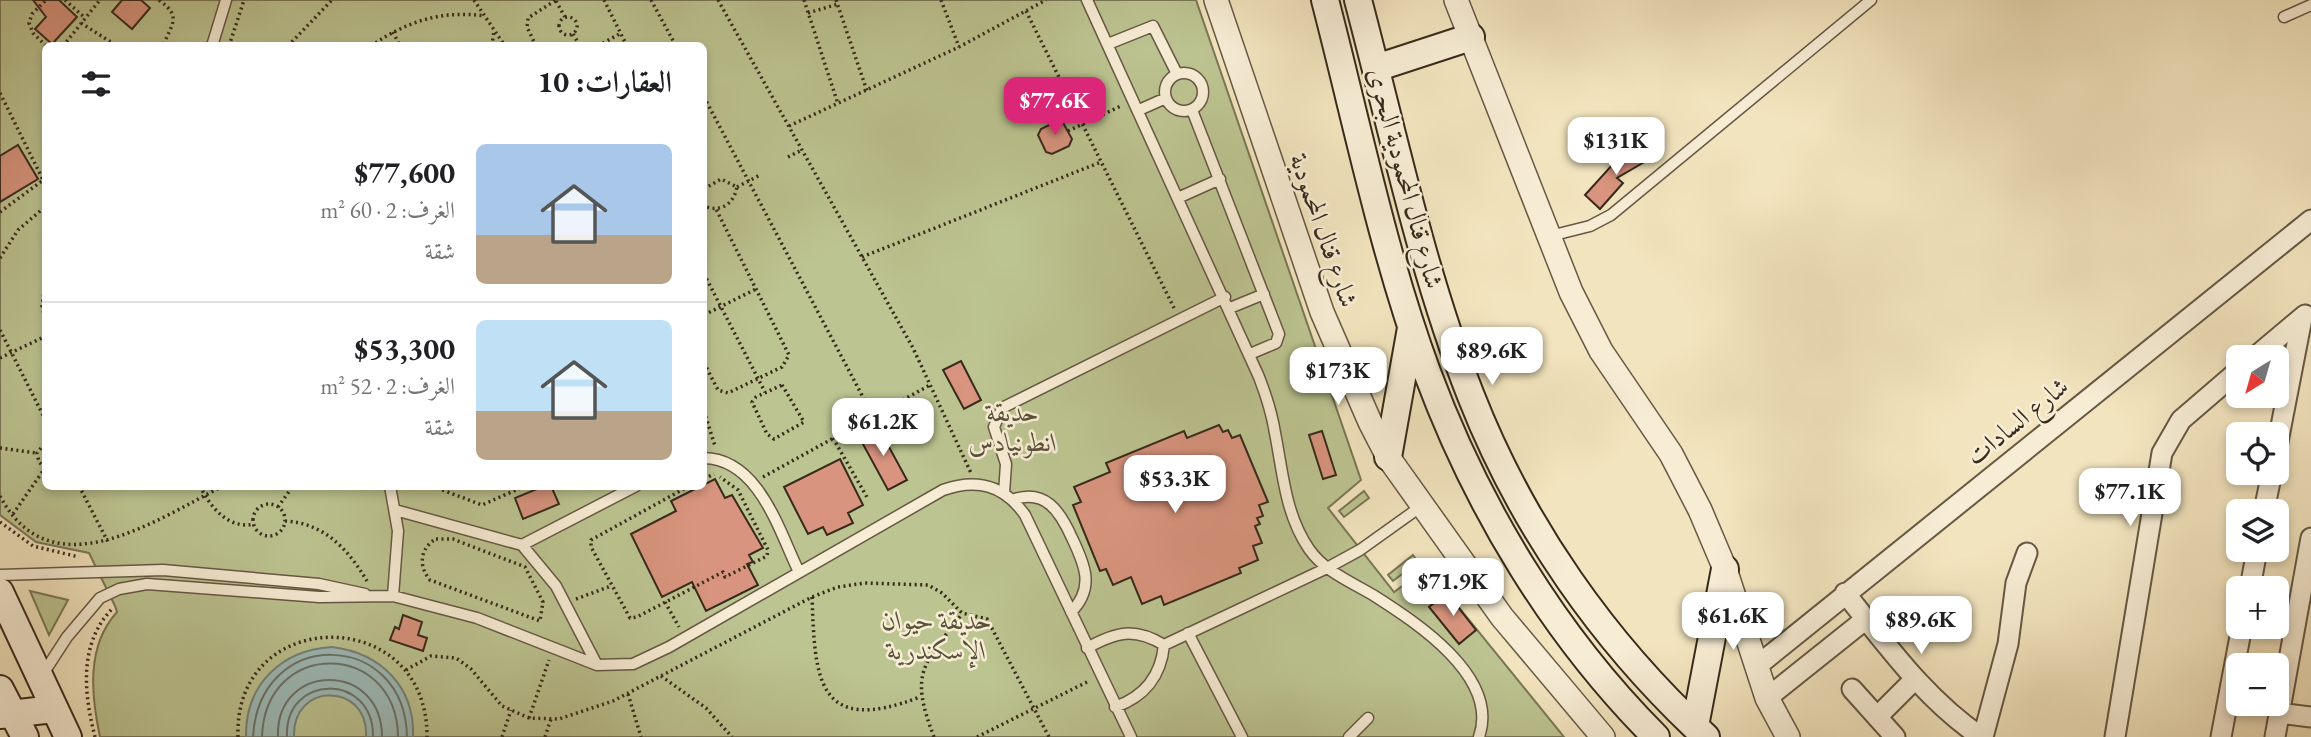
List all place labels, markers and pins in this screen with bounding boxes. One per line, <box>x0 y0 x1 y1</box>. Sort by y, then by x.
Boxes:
pin: $77.6K <box>998 78 1112 137</box>
pin: $131K <box>1567 118 1665 177</box>
pin: $89.6K <box>1435 328 1549 387</box>
pin: $173K <box>1289 348 1387 407</box>
pin: $61.2K <box>826 398 940 458</box>
pin: $53.3K <box>1118 456 1232 515</box>
pin: $77.1K <box>2073 468 2187 528</box>
pin: $71.9K <box>1396 558 1510 618</box>
pin: $61.6K <box>1676 592 1790 652</box>
pin: $89.6K <box>1864 596 1978 656</box>

